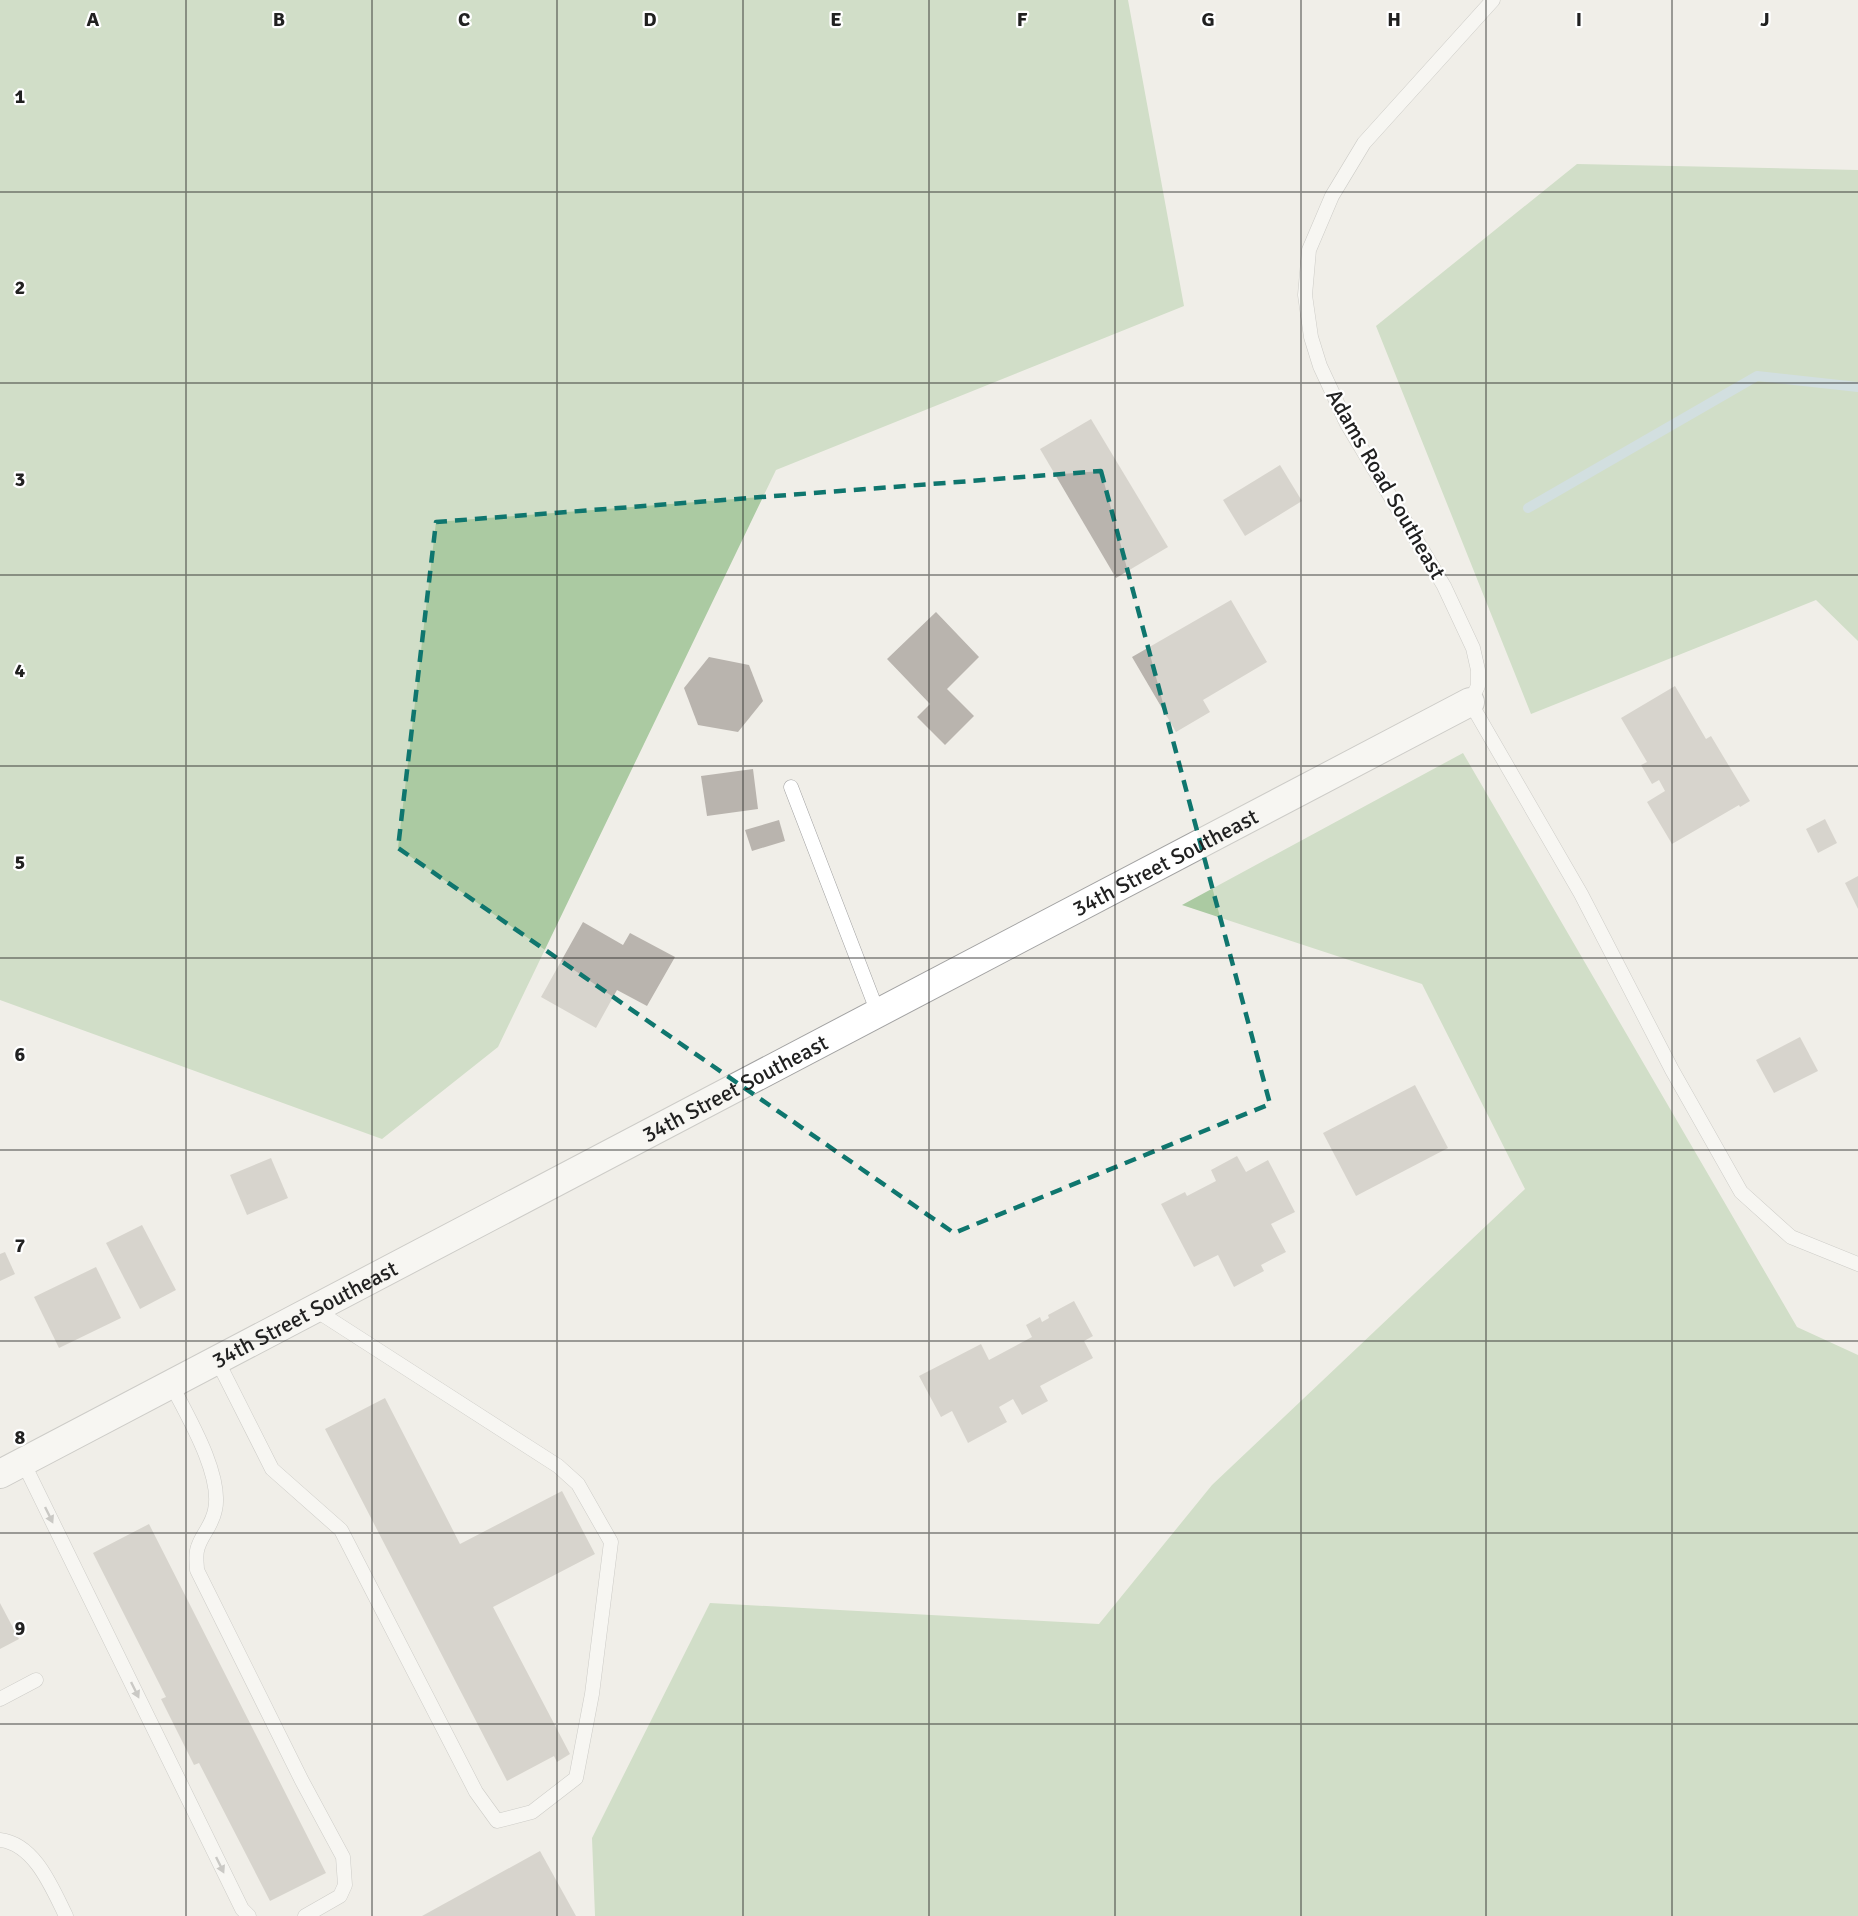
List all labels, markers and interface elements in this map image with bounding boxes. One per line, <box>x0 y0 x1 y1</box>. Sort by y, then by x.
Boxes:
text: A <box>87 7 100 32</box>
text: B <box>273 7 285 32</box>
text: C <box>458 7 470 32</box>
text: D <box>643 7 657 32</box>
text: E <box>830 7 842 32</box>
text: F <box>1017 7 1028 32</box>
text: G <box>1201 7 1215 32</box>
text: H <box>1387 7 1401 32</box>
text: I <box>1576 7 1582 32</box>
text: J <box>1760 7 1770 32</box>
text: 1 <box>15 84 26 109</box>
text: 2 <box>15 275 25 300</box>
street label: Adams Road Southeast <box>1321 384 1452 584</box>
text: 3 <box>15 467 25 492</box>
text: 4 <box>15 658 26 683</box>
street label: 34th Street Southeast <box>1068 802 1263 922</box>
text: 5 <box>15 850 25 875</box>
street label: 34th Street Southeast <box>638 1028 832 1148</box>
text: 6 <box>15 1042 26 1067</box>
text: 7 <box>15 1233 26 1258</box>
street label: 34th Street Southeast <box>207 1254 402 1374</box>
text: 8 <box>15 1425 26 1450</box>
one-way arrow <box>43 1506 53 1524</box>
text: 9 <box>15 1616 26 1641</box>
one-way arrow <box>129 1681 139 1699</box>
one-way arrow <box>216 1857 225 1874</box>

